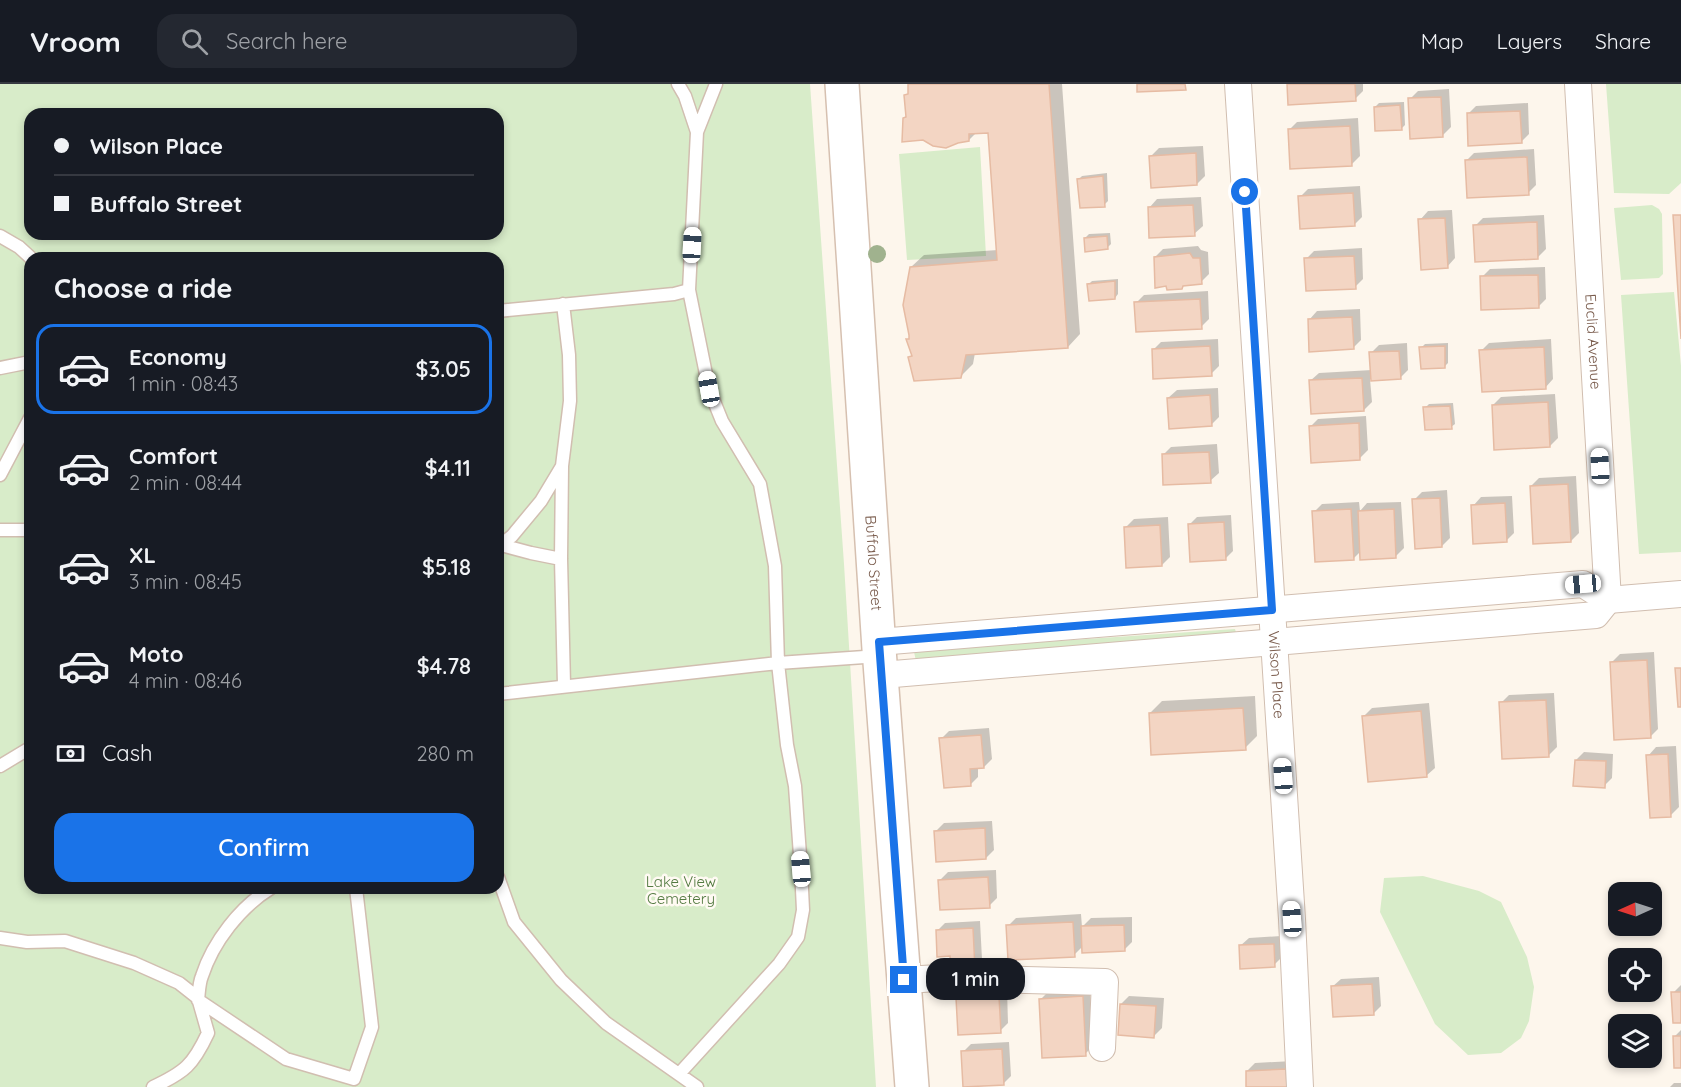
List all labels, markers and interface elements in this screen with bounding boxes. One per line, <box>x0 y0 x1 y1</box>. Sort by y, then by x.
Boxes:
search box <box>157 14 577 68</box>
text: Vroom <box>30 24 121 59</box>
icon: search <box>178 25 211 58</box>
text: Search here <box>226 27 347 55</box>
text: Map <box>1421 28 1464 54</box>
text: Layers <box>1497 28 1562 54</box>
text: Share <box>1595 28 1651 54</box>
text: Wilson Place <box>90 132 223 160</box>
route start <box>1231 178 1258 205</box>
text: Buffalo Street <box>90 190 242 218</box>
car <box>682 227 702 263</box>
text: Choose a ride <box>54 271 232 305</box>
street label: Euclid Avenue <box>1581 293 1606 390</box>
icon: car <box>57 342 111 396</box>
text: Economy <box>129 343 227 371</box>
text: $3.05 <box>416 355 471 383</box>
car <box>697 370 721 408</box>
text: 1 min · 08:43 <box>129 371 238 396</box>
icon: car <box>57 441 111 495</box>
text: Comfort <box>129 442 218 470</box>
car <box>1590 448 1610 484</box>
text: $4.11 <box>425 454 471 482</box>
text: 2 min · 08:44 <box>129 470 242 495</box>
street label: Buffalo Street <box>861 515 886 611</box>
icon: car <box>57 540 111 594</box>
text: XL <box>129 541 156 569</box>
text: $5.18 <box>422 553 471 581</box>
text: 3 min · 08:45 <box>129 569 242 594</box>
car <box>1564 573 1602 595</box>
street label: Wilson Place <box>1264 630 1289 719</box>
icon: car <box>57 639 111 693</box>
text: Moto <box>129 640 183 668</box>
text: $4.78 <box>417 652 471 680</box>
text: 4 min · 08:46 <box>129 668 242 693</box>
icon: cash <box>54 737 87 770</box>
text: Cash <box>102 739 153 767</box>
text: 280 m <box>417 741 474 766</box>
car <box>1273 757 1293 795</box>
button: Confirm <box>54 813 474 882</box>
car <box>790 850 812 888</box>
park label: Lake View Cemetery <box>646 872 716 908</box>
north arrow <box>1608 882 1662 936</box>
map controls <box>1608 882 1662 1068</box>
car <box>1282 900 1302 938</box>
button: locate <box>1608 948 1662 1002</box>
callout: 1 min <box>925 959 1024 1001</box>
route end <box>890 966 917 993</box>
text: 1 min <box>952 966 999 991</box>
button: layers <box>1608 1014 1662 1068</box>

